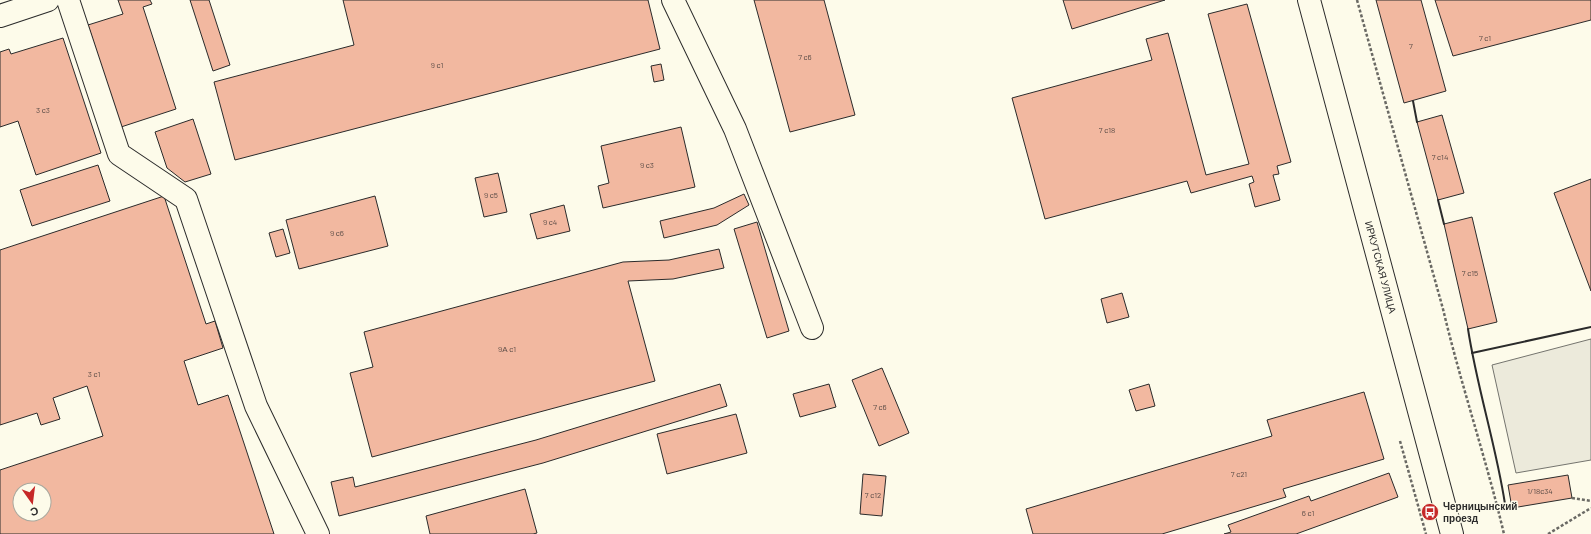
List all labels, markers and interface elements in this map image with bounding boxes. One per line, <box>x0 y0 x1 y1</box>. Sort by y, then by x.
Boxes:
house number: 7 с1 <box>1479 33 1491 43</box>
house number: 7 <box>1409 41 1413 51</box>
house number: 7 с6 <box>798 52 812 62</box>
house number: 9 с1 <box>431 60 443 70</box>
house number: 3 с3 <box>36 105 50 115</box>
house number: 7 с18 <box>1099 125 1115 135</box>
house number: 7 с14 <box>1432 152 1448 162</box>
house number: 9 с3 <box>640 160 654 170</box>
house number: 9 с5 <box>484 190 498 200</box>
house number: 9 с4 <box>543 217 557 227</box>
street label: ИРКУТСКАЯ УЛИЦА <box>1363 220 1399 315</box>
house number: 9 с6 <box>330 228 344 238</box>
house number: 7 с15 <box>1462 268 1478 278</box>
house number: 9А с1 <box>498 344 516 354</box>
house number: 3 с1 <box>88 369 100 379</box>
house number: 7 с6 <box>873 402 887 412</box>
house number: 7 с21 <box>1231 469 1247 479</box>
north arrow <box>12 482 52 522</box>
house number: 1/18с34 <box>1527 486 1553 496</box>
house number: 7 с12 <box>865 490 881 500</box>
place label: Черницынский проезд <box>1443 500 1517 524</box>
bus stop icon: Черницынский проезд <box>1420 502 1440 522</box>
text: С <box>29 505 40 519</box>
house number: 6 с1 <box>1302 508 1314 518</box>

